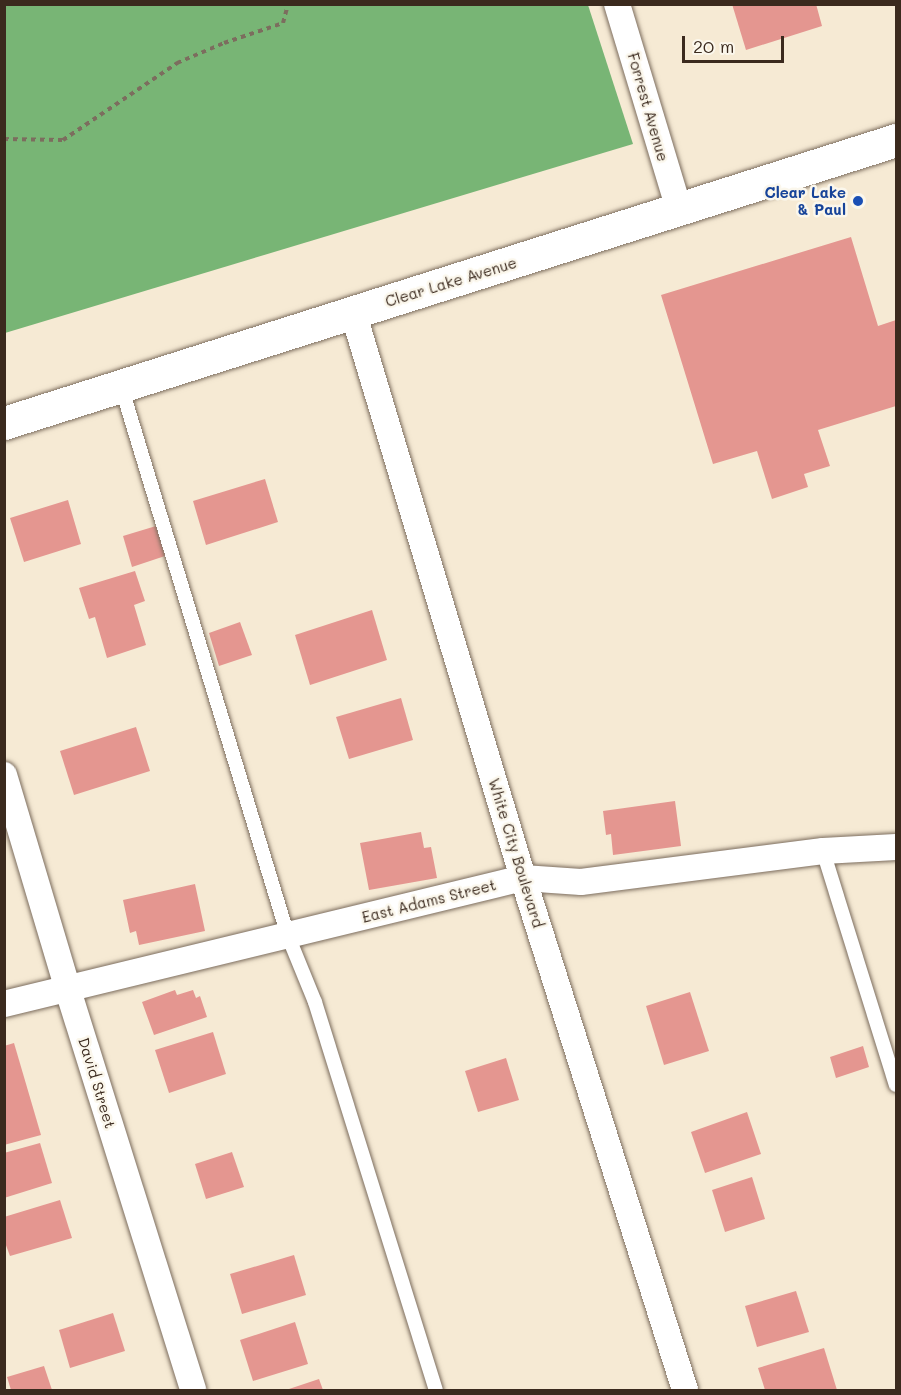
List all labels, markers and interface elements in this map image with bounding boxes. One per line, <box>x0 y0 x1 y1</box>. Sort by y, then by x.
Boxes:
scale bar <box>685 24 787 62</box>
text: 20 m <box>693 34 734 58</box>
street label: Forrest Avenue <box>624 51 672 163</box>
place label: Clear Lake & Paul <box>765 183 846 218</box>
marker: Clear Lake & Paul <box>851 194 865 208</box>
street label: Clear Lake Avenue <box>383 253 519 311</box>
street label: White City Boulevard <box>485 776 547 930</box>
street label: East Adams Street <box>360 876 498 926</box>
street label: David Street <box>75 1035 119 1131</box>

